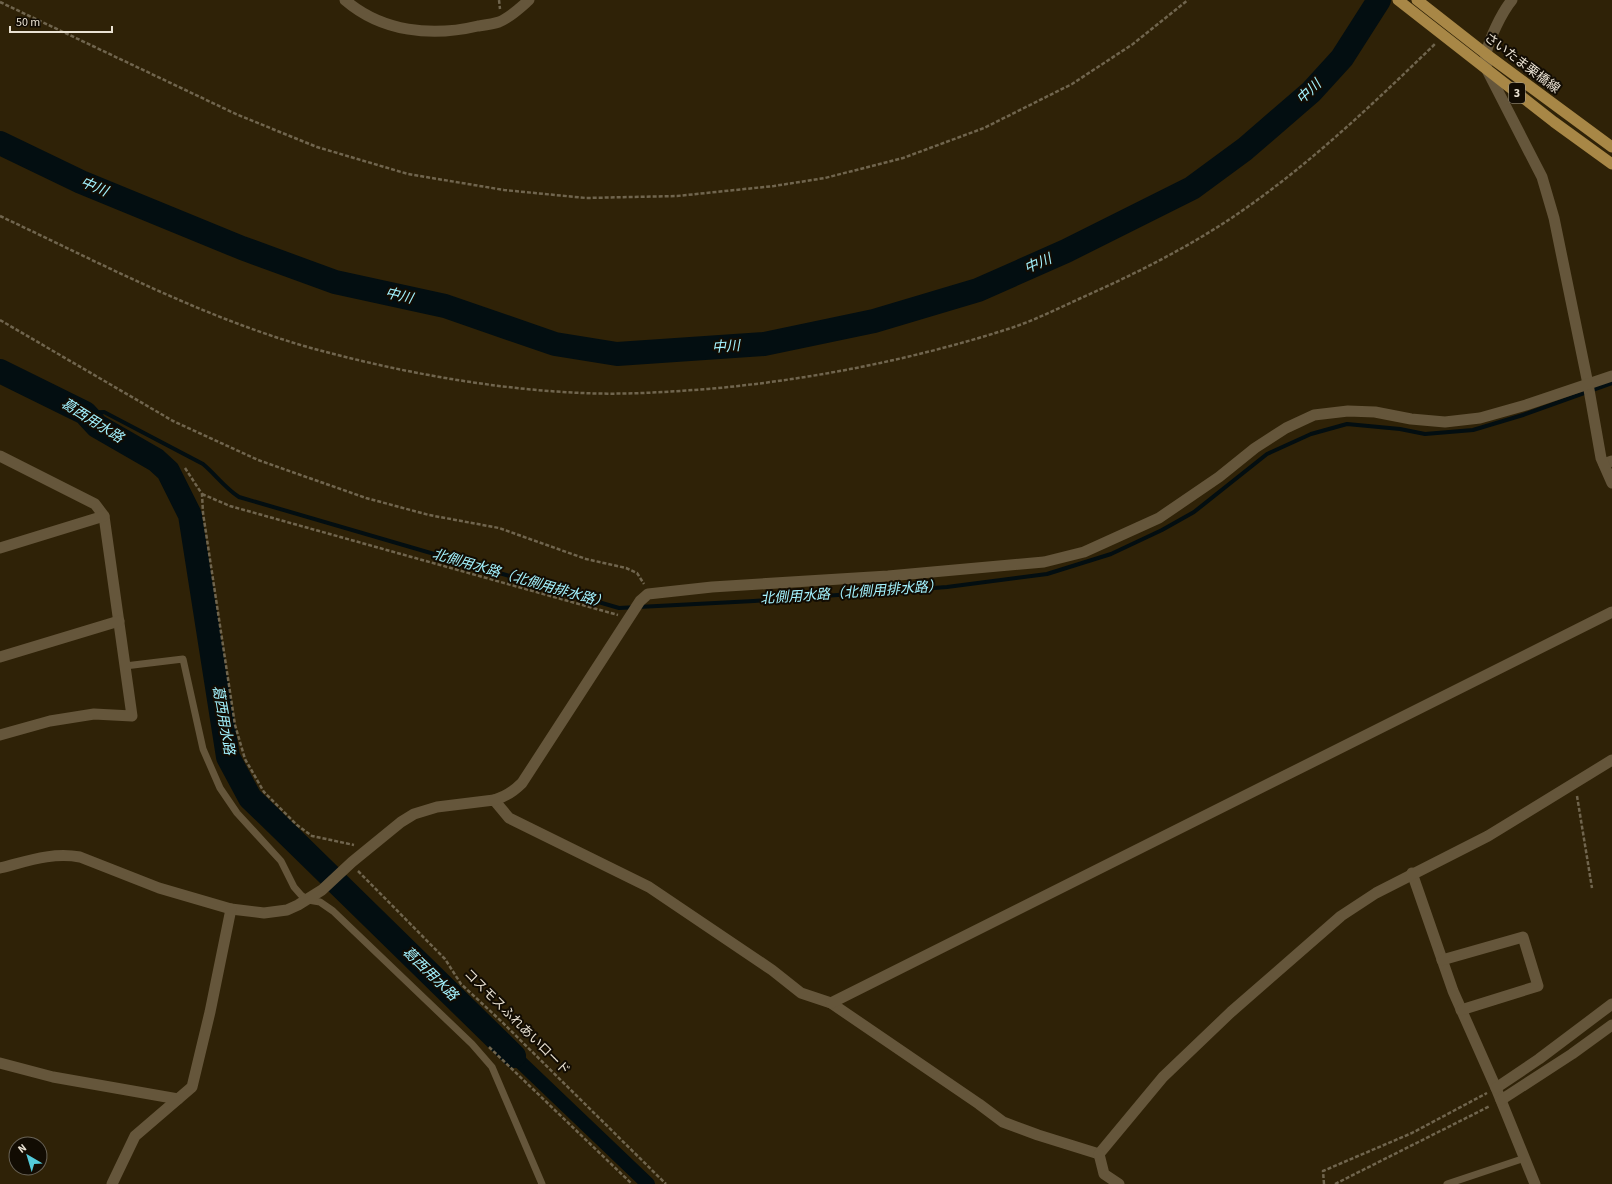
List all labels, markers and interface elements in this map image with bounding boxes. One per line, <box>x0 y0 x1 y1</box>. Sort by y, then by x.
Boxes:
scale bar <box>10 8 112 34</box>
text: 50 m <box>16 14 40 31</box>
street label: さいたま栗橋線 <box>1480 29 1564 97</box>
water label: 中川 <box>1292 74 1327 109</box>
road number: 3 <box>1509 83 1525 103</box>
water label: 中川 <box>77 172 113 202</box>
water label: 中川 <box>1021 248 1057 279</box>
water label: 中川 <box>383 283 417 309</box>
water label: 中川 <box>711 336 743 358</box>
water label: 葛西用水路 <box>57 394 128 449</box>
water label: 北側用水路（北側用排水路） <box>430 544 610 614</box>
water label: 北側用水路（北側用排水路） <box>760 577 942 609</box>
water label: 葛西用水路 <box>207 684 239 757</box>
water label: 葛西用水路 <box>398 942 463 1006</box>
street label: コスモスふれあいロード <box>460 965 574 1079</box>
north arrow <box>8 1136 48 1176</box>
text: N <box>15 1140 30 1157</box>

